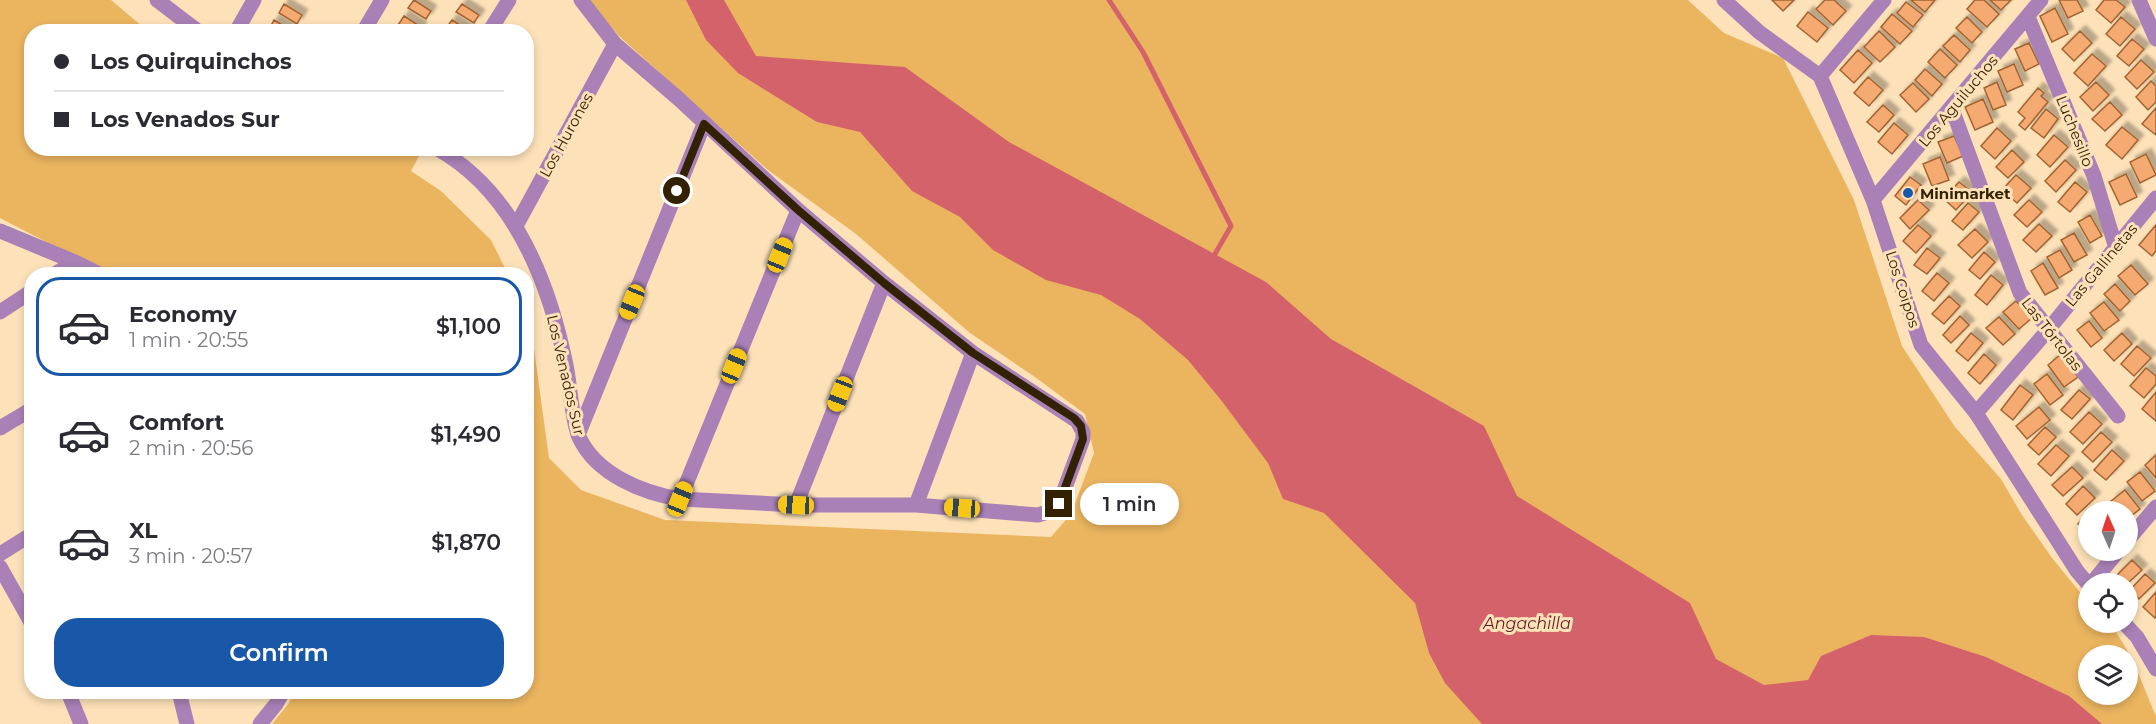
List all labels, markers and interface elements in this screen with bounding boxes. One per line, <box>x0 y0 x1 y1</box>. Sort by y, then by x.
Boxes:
text: Los Quirquinchos <box>90 48 292 75</box>
street label: Los Aguiluchos <box>1914 51 2002 151</box>
street label: Los Hurones <box>535 90 597 180</box>
street label: Luchesillo <box>2052 93 2098 169</box>
text: Los Venados Sur <box>90 106 280 133</box>
route start <box>663 177 690 204</box>
place label: Minimarket <box>1920 184 2011 203</box>
marker: Minimarket <box>1901 186 1915 200</box>
street label: Las Gallinetas <box>2061 220 2141 310</box>
car <box>765 235 795 275</box>
street label: Los Coipos <box>1882 248 1924 330</box>
car <box>617 282 647 322</box>
street label: Las Tórtolas <box>2017 294 2087 374</box>
icon: car <box>57 300 111 354</box>
text: Economy <box>129 301 237 328</box>
text: $1,100 <box>436 313 501 340</box>
street label: Los Venados Sur <box>543 313 589 437</box>
text: 1 min · 20:55 <box>129 328 248 352</box>
car <box>719 346 749 386</box>
car <box>825 374 855 414</box>
icon: car <box>57 408 111 462</box>
text: Comfort <box>129 409 224 436</box>
text: $1,490 <box>430 421 501 448</box>
text: 2 min · 20:56 <box>129 436 254 460</box>
car <box>665 479 695 519</box>
callout: 1 min <box>1080 483 1179 525</box>
route end <box>1045 490 1072 517</box>
text: 1 min <box>1103 492 1156 516</box>
car <box>778 495 814 515</box>
car <box>943 498 981 518</box>
north arrow <box>2078 501 2138 561</box>
map controls <box>2078 501 2138 705</box>
icon: car <box>57 516 111 570</box>
text: XL <box>129 517 158 544</box>
text: $1,870 <box>431 529 501 556</box>
text: 3 min · 20:57 <box>129 544 253 568</box>
button: locate <box>2078 573 2138 633</box>
water label: Angachilla <box>1482 614 1571 633</box>
button: Confirm <box>54 618 504 687</box>
button: layers <box>2078 645 2138 705</box>

